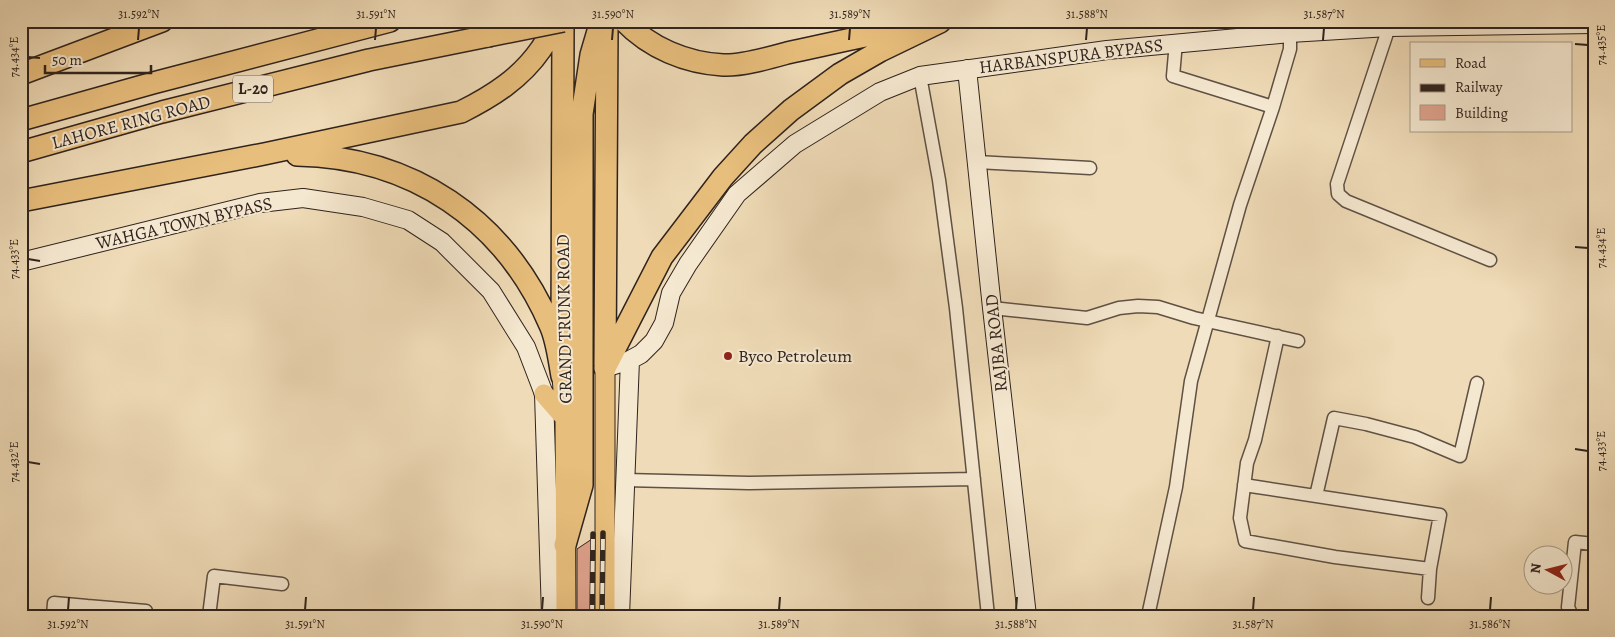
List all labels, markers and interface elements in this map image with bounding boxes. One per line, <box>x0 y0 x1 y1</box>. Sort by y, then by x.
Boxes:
text: 31.592°N <box>118 6 160 22</box>
text: 31.591°N <box>356 6 396 22</box>
text: 31.590°N <box>592 6 634 22</box>
text: 31.589°N <box>829 6 871 22</box>
text: 31.588°N <box>1066 6 1108 22</box>
text: 31.587°N <box>1303 6 1345 22</box>
text: 74.435°E <box>1593 25 1609 65</box>
street label: HARBANSPURA BYPASS <box>978 33 1164 79</box>
text: 74.434°E <box>6 37 22 77</box>
scale bar <box>45 42 151 74</box>
legend <box>1410 42 1572 132</box>
text: 50 m <box>52 50 82 70</box>
text: Road <box>1455 53 1487 73</box>
road number: L-20 <box>233 76 273 102</box>
text: Railway <box>1455 77 1503 97</box>
street label: LAHORE RING ROAD <box>49 89 213 155</box>
text: Building <box>1455 103 1508 123</box>
street label: WAHGA TOWN BYPASS <box>92 191 275 255</box>
text: 74.434°E <box>1593 228 1609 268</box>
street label: GRAND TRUNK ROAD <box>551 234 577 404</box>
text: 74.433°E <box>6 239 22 279</box>
street label: RAJBA ROAD <box>979 293 1013 393</box>
place label: Byco Petroleum <box>738 344 852 368</box>
marker: Byco Petroleum <box>722 350 734 362</box>
text: 74.433°E <box>1593 431 1609 471</box>
text: 74.432°E <box>6 442 22 482</box>
north arrow <box>1522 544 1572 594</box>
text: N <box>1526 562 1546 575</box>
text: 31.592°N <box>47 616 89 632</box>
text: 31.591°N <box>285 616 325 632</box>
text: 31.590°N <box>521 616 563 632</box>
text: 31.589°N <box>758 616 800 632</box>
text: 31.588°N <box>995 616 1037 632</box>
text: 31.587°N <box>1232 616 1274 632</box>
text: 31.586°N <box>1469 616 1511 632</box>

